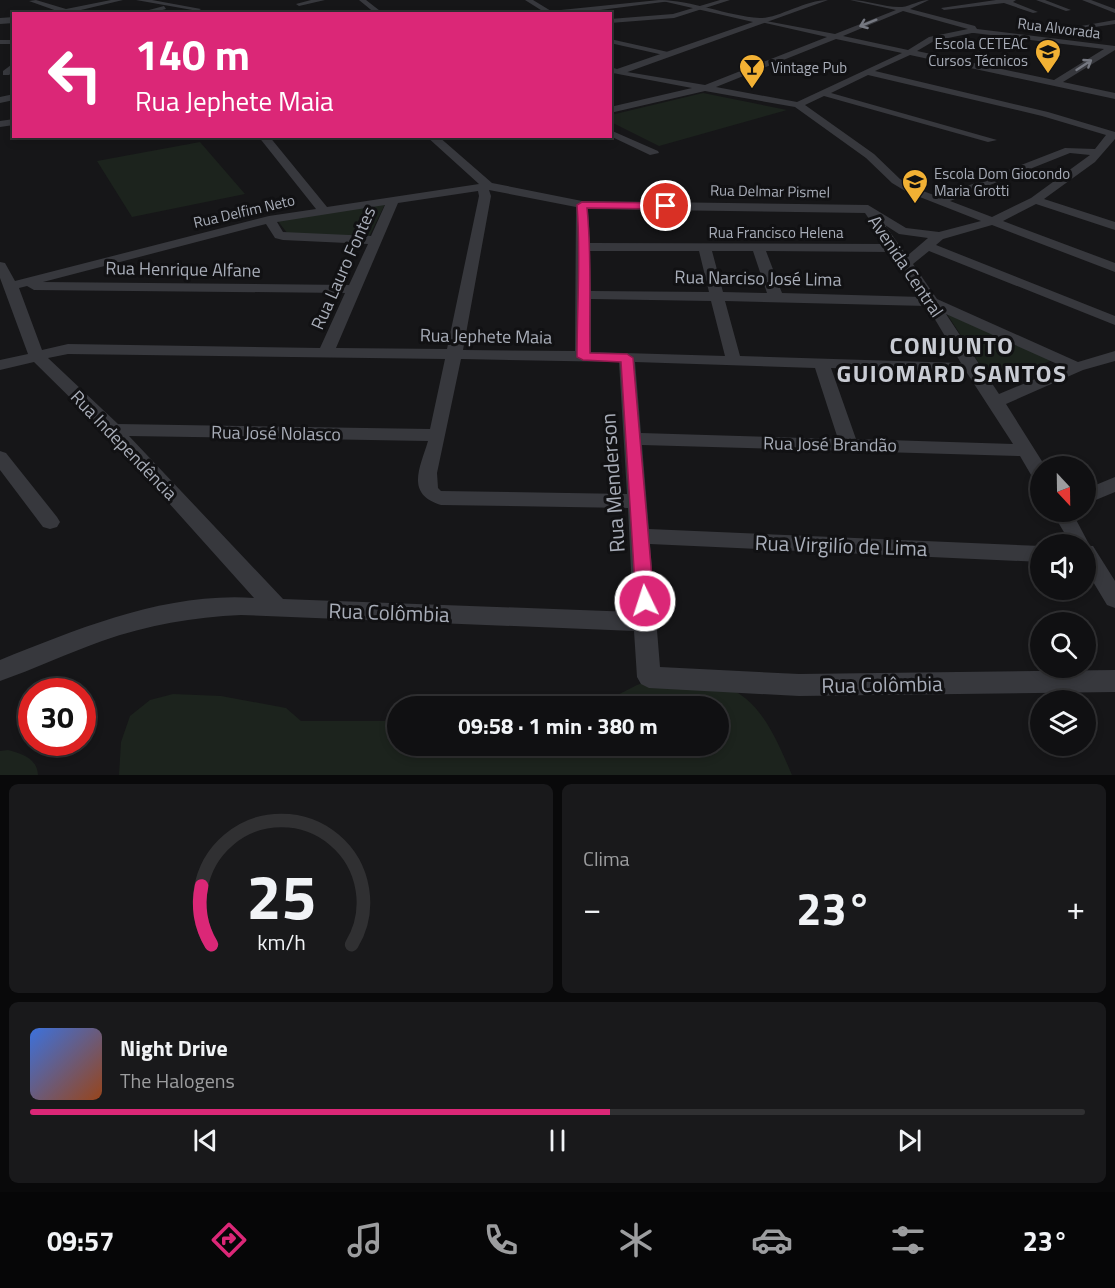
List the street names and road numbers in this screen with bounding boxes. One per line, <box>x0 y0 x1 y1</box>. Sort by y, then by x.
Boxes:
street label: Rua Alvorada <box>1016 11 1102 45</box>
street label: Rua Delmar Pismel <box>710 178 830 204</box>
street label: Rua Delfim Neto <box>191 188 297 234</box>
street label: Rua Lauro Fontes <box>304 202 382 334</box>
street label: Avenida Central <box>862 209 950 323</box>
street label: Rua Francisco Helena <box>708 221 844 244</box>
street label: Rua Henrique Alfane <box>105 254 261 284</box>
street label: Rua Narciso José Lima <box>674 263 842 293</box>
street label: Rua Jephete Maia <box>420 321 552 351</box>
street label: Rua Independência <box>64 384 184 506</box>
street label: Rua Menderson <box>591 412 633 554</box>
street label: Rua José Nolasco <box>211 418 341 448</box>
street label: Rua José Brandão <box>763 429 897 459</box>
street label: Rua Virgilío de Lima <box>754 526 928 564</box>
street label: Rua Colômbia <box>328 594 451 630</box>
street label: Rua Colômbia <box>821 667 943 701</box>

